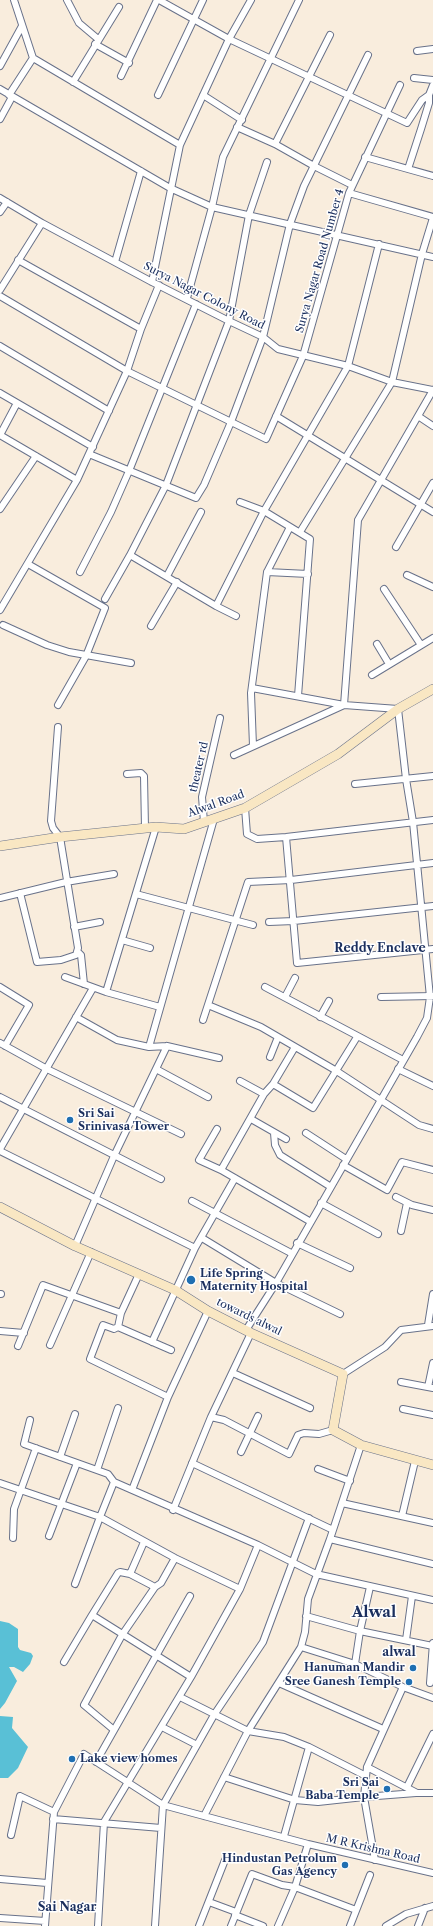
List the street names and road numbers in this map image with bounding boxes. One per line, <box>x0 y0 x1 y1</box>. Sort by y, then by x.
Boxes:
street label: Surya Nagar Road Number 4 <box>293 188 347 334</box>
street label: Surya Nagar Colony Road <box>141 260 267 332</box>
street label: theater rd <box>187 740 211 794</box>
street label: Alwal Road <box>186 788 246 820</box>
street label: towards alwal <box>214 1296 284 1338</box>
street label: M R Krishna Road <box>325 1832 421 1866</box>

